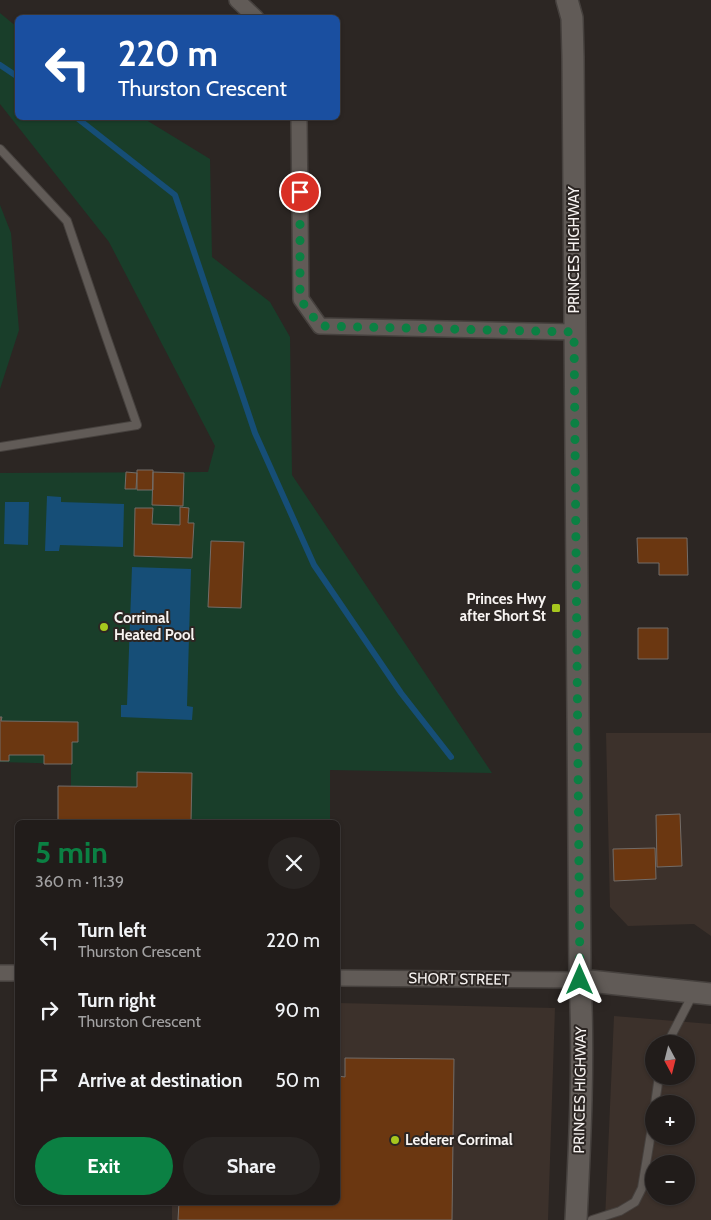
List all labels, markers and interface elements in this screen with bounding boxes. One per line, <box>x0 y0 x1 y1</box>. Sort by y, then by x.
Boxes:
text: 220 m <box>118 32 218 75</box>
icon: left <box>35 35 100 100</box>
text: Thurston Crescent <box>118 75 287 102</box>
pin <box>279 171 321 213</box>
icon: arrive <box>286 178 314 206</box>
street label: PRINCES HIGHWAY <box>565 186 583 314</box>
place label: Princes Hwy after Short St <box>460 590 547 625</box>
marker: Princes Hwy after Short St <box>550 602 562 614</box>
place label: Corrimal Heated Pool <box>114 609 194 644</box>
marker: Corrimal Heated Pool <box>98 621 110 633</box>
text: 5 min <box>35 834 108 871</box>
button: close <box>268 837 320 889</box>
text: 360 m · 11:39 <box>35 872 124 891</box>
text: Turn left <box>78 919 146 942</box>
icon: left <box>35 926 63 954</box>
text: 220 m <box>266 929 320 952</box>
text: Thurston Crescent <box>78 942 201 961</box>
position arrow <box>553 953 605 1005</box>
street label: SHORT STREET <box>408 969 510 989</box>
text: Turn right <box>78 989 156 1012</box>
icon: right <box>35 996 63 1024</box>
text: 90 m <box>275 999 320 1022</box>
text: Thurston Crescent <box>78 1012 201 1031</box>
street label: PRINCES HIGHWAY <box>570 1026 590 1154</box>
north arrow <box>645 1035 695 1085</box>
map controls <box>645 1035 695 1205</box>
icon: arrive <box>35 1066 63 1094</box>
text: Arrive at destination <box>78 1069 242 1092</box>
text: 50 m <box>276 1069 320 1092</box>
button: + <box>645 1095 695 1145</box>
place label: Lederer Corrimal <box>405 1131 513 1149</box>
marker: Lederer Corrimal <box>389 1134 401 1146</box>
button: Exit <box>35 1137 173 1195</box>
button: Share <box>183 1137 320 1195</box>
button: − <box>645 1155 695 1205</box>

